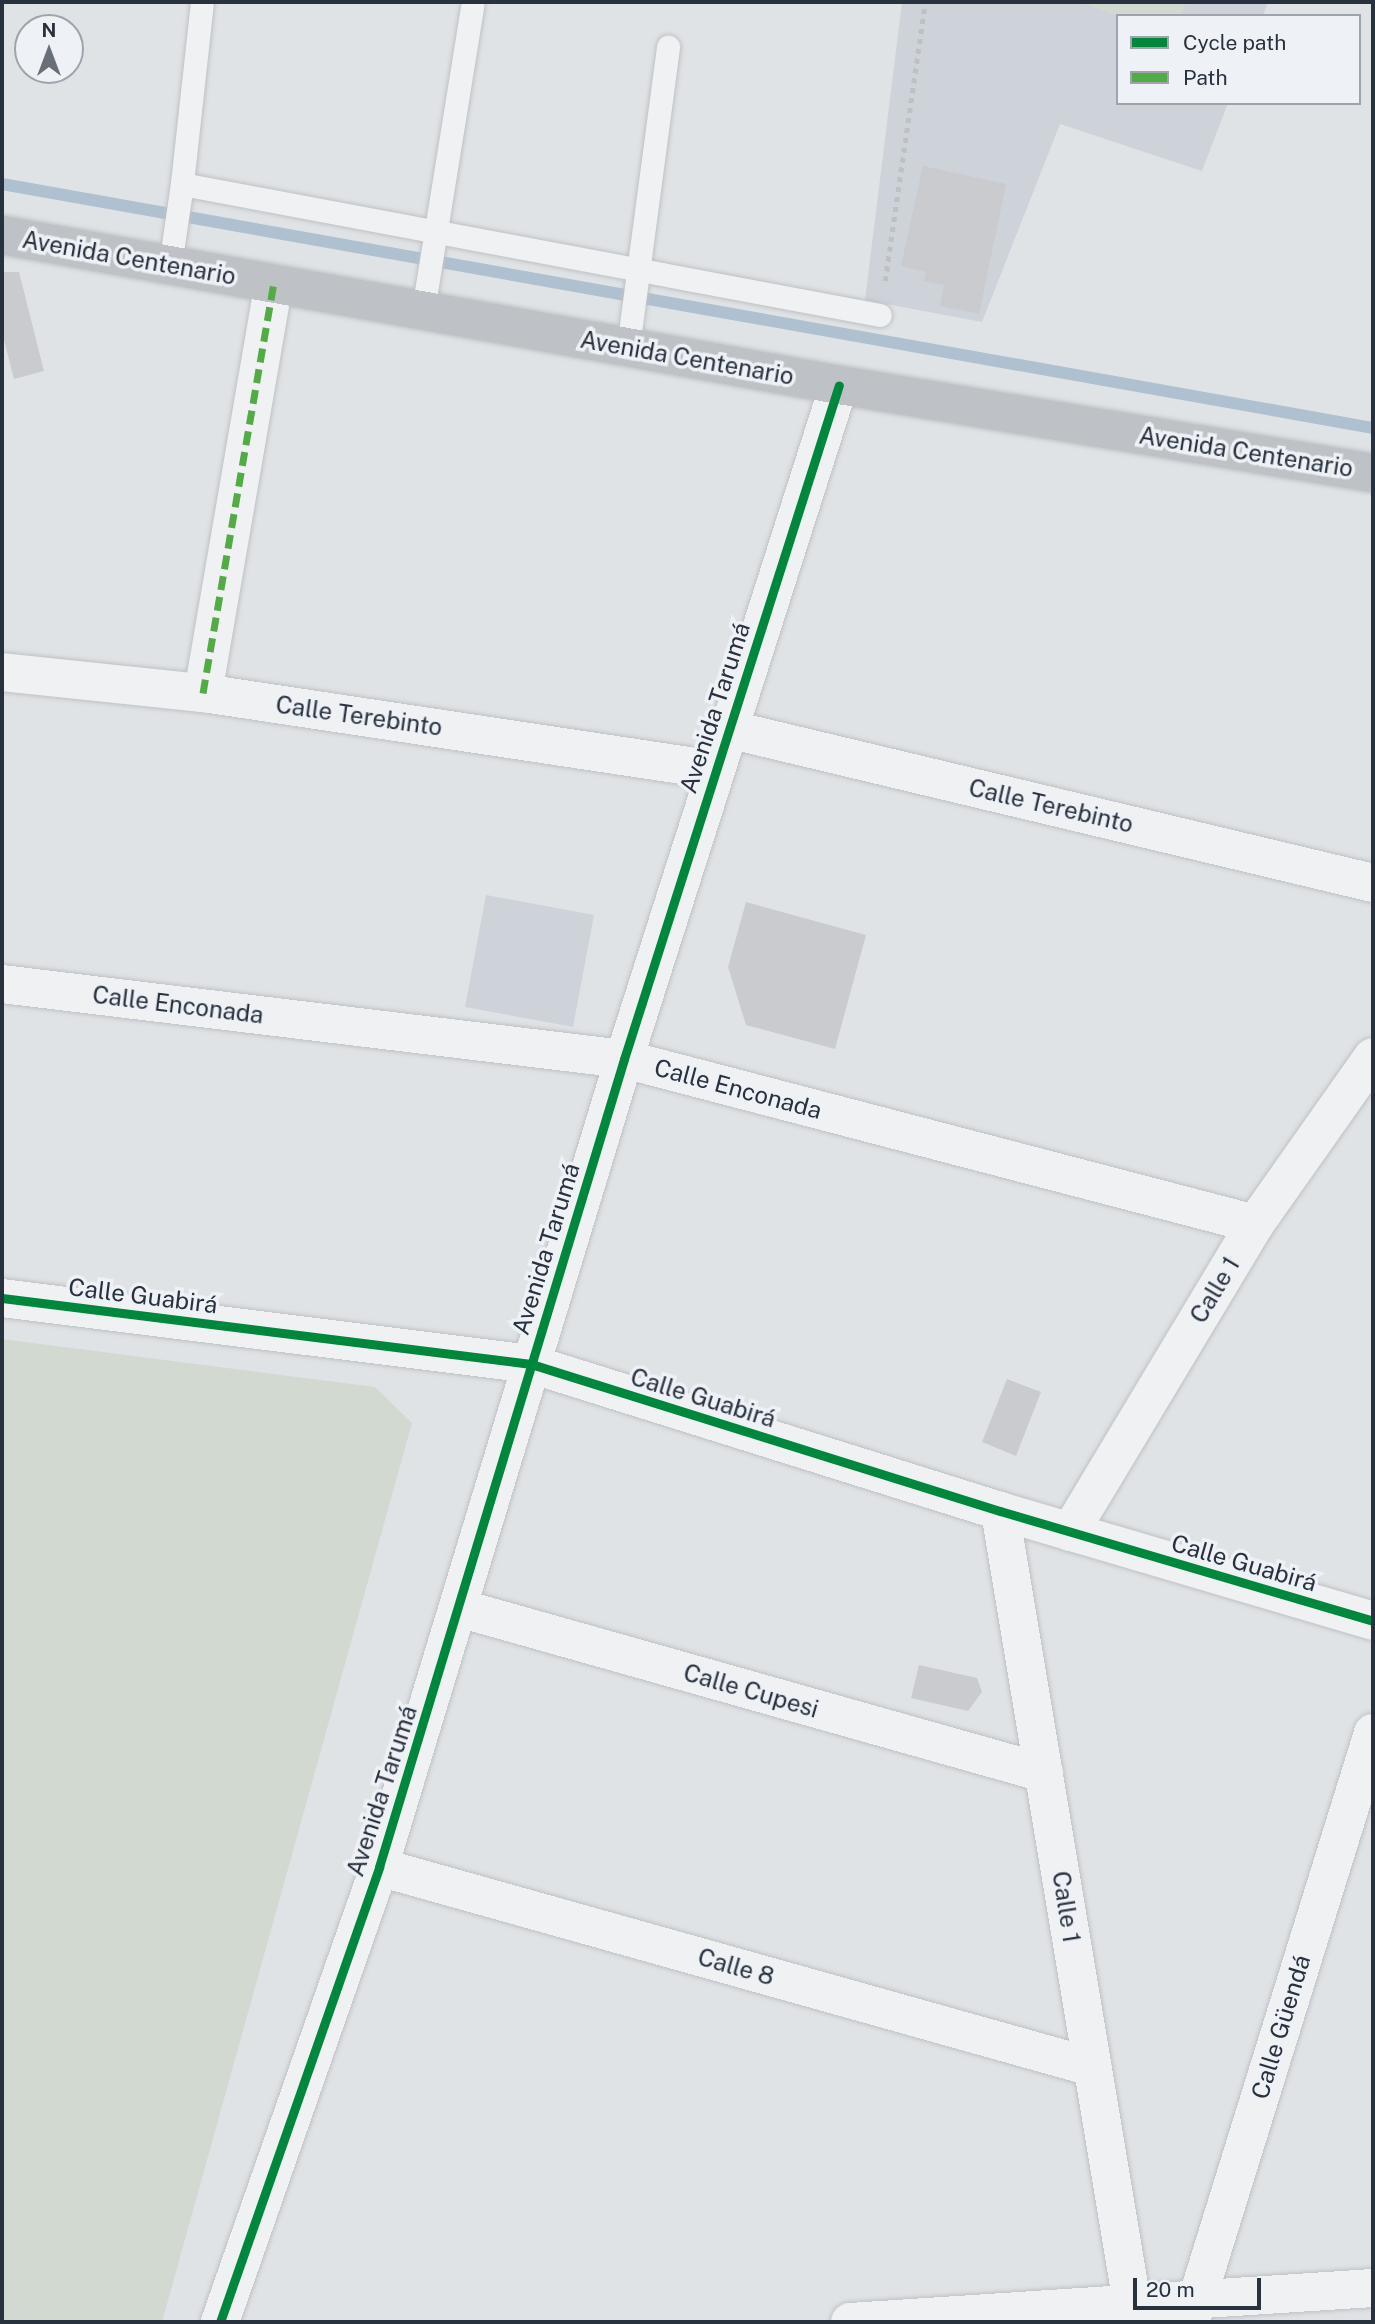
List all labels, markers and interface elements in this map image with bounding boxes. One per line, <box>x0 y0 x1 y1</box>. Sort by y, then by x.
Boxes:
north arrow <box>14 14 84 84</box>
legend <box>1116 14 1361 105</box>
text: N <box>42 19 56 41</box>
text: Cycle path <box>1183 30 1286 55</box>
text: Path <box>1183 65 1228 90</box>
street label: Avenida Centenario <box>20 225 238 291</box>
street label: Avenida Centenario <box>578 325 796 391</box>
street label: Avenida Centenario <box>1137 421 1355 483</box>
street label: Avenida Tarumá <box>674 619 756 797</box>
street label: Calle Terebinto <box>274 690 444 742</box>
street label: Calle Terebinto <box>966 773 1136 839</box>
street label: Calle Enconada <box>91 980 265 1030</box>
street label: Calle Enconada <box>651 1053 825 1125</box>
street label: Avenida Tarumá <box>506 1160 586 1338</box>
street label: Calle 1 <box>1184 1252 1246 1328</box>
street label: Calle Guabirá <box>67 1273 219 1319</box>
street label: Calle Guabirá <box>627 1362 779 1434</box>
street label: Calle Guabirá <box>1168 1528 1320 1598</box>
street label: Calle Cupesi <box>680 1658 822 1724</box>
street label: Avenida Tarumá <box>341 1702 423 1880</box>
street label: Calle 1 <box>1046 1869 1086 1945</box>
street label: Calle 8 <box>694 1942 778 1992</box>
street label: Calle Güendá <box>1245 1951 1317 2103</box>
scale bar <box>1137 2264 1265 2308</box>
text: 20 m <box>1146 2277 1195 2302</box>

